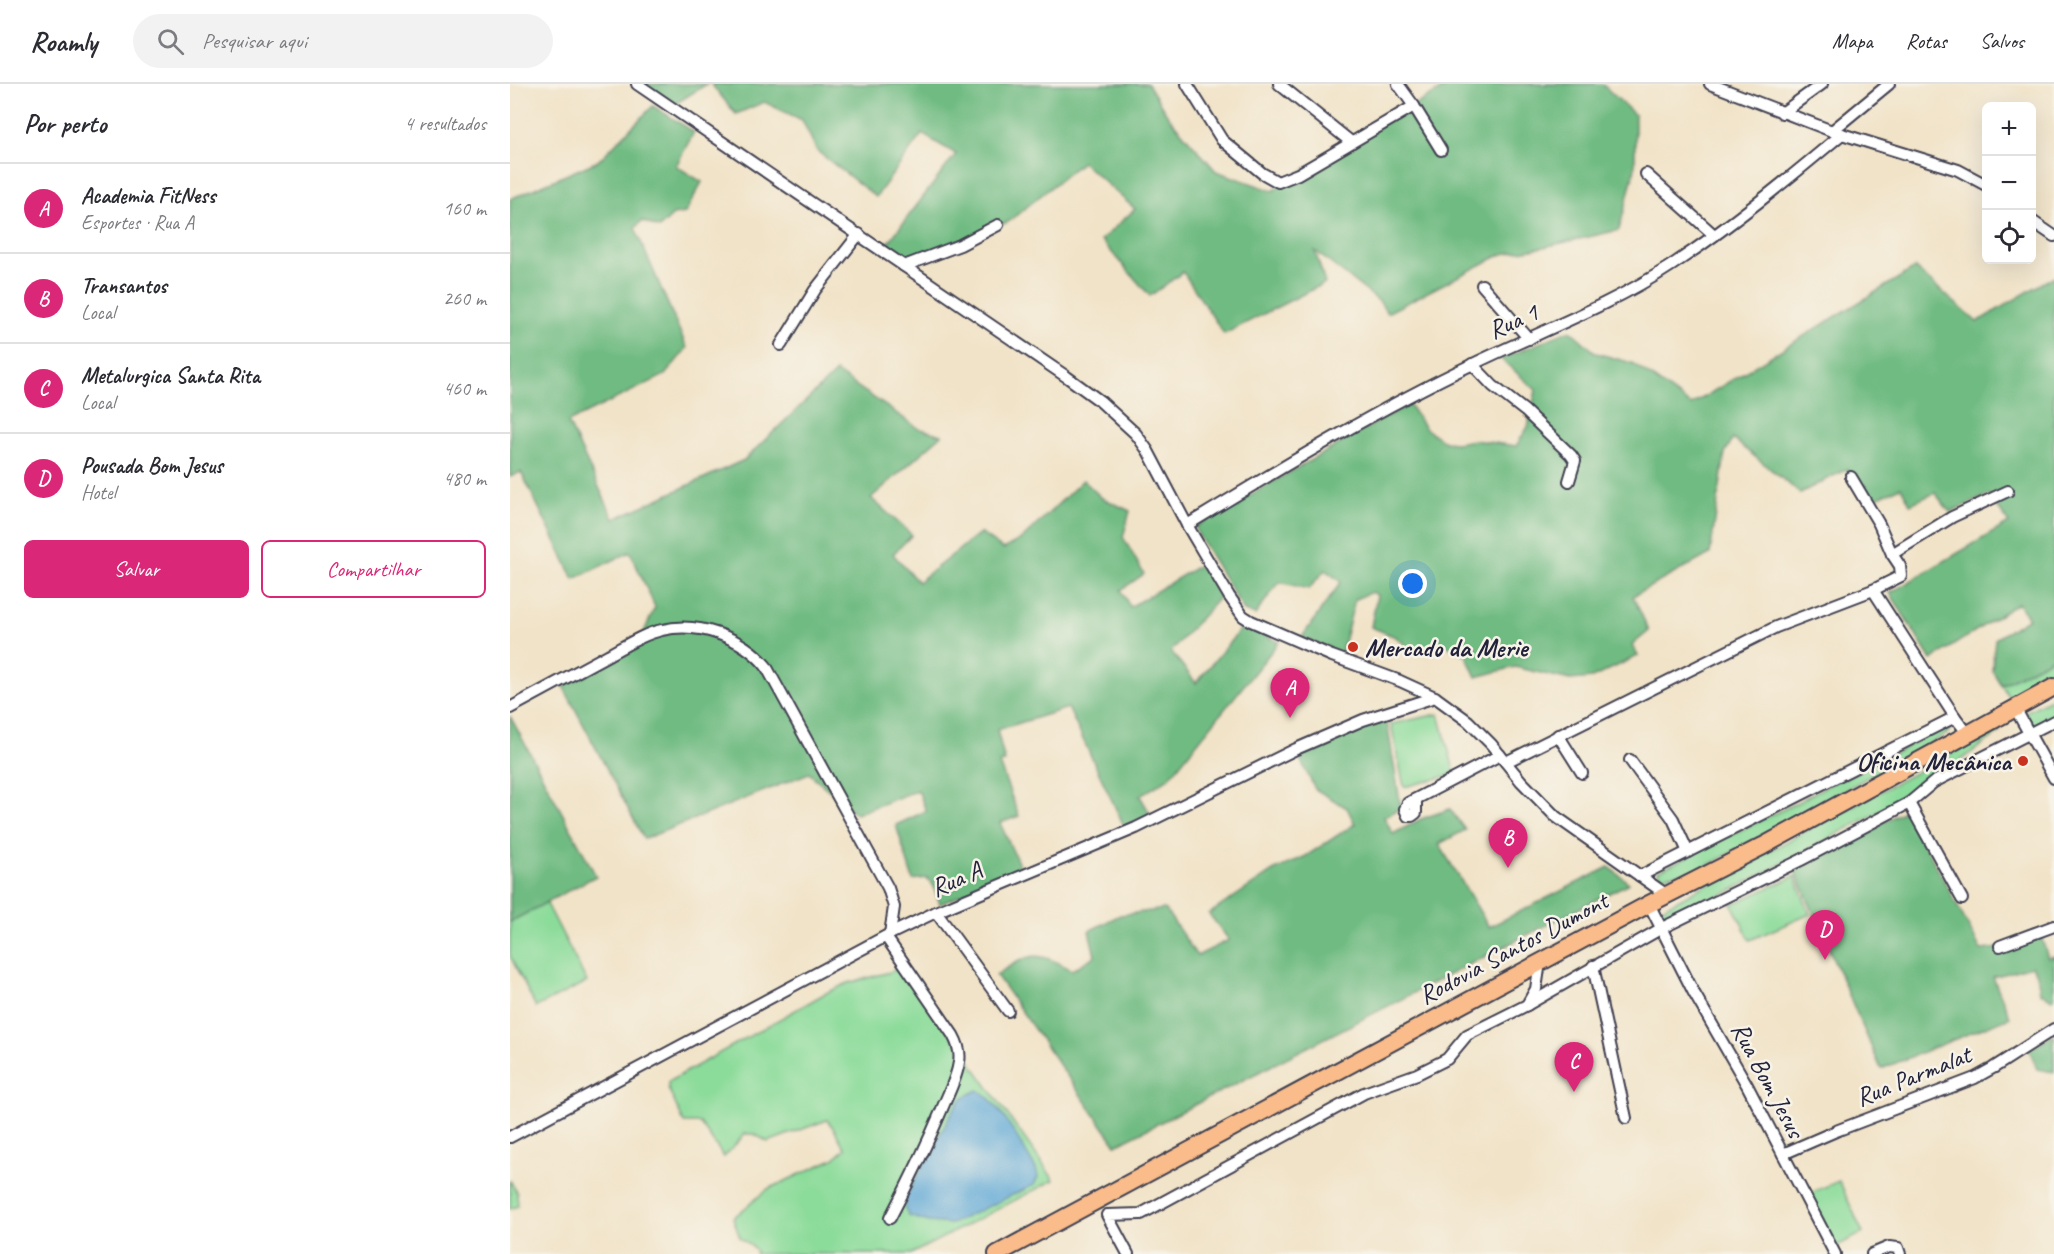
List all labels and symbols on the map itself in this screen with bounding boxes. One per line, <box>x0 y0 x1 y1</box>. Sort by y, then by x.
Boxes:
street label: Rua 1 <box>1483 295 1544 346</box>
your location <box>1398 569 1427 598</box>
place label: Mercado da Merie <box>1365 631 1530 664</box>
marker: Mercado da Merie <box>1346 640 1360 654</box>
pin: A <box>1270 668 1310 718</box>
place label: Oficina Mecânica <box>1857 745 2013 778</box>
marker: Oficina Mecânica <box>2016 754 2030 768</box>
pin: B <box>1488 818 1528 868</box>
street label: Rua A <box>925 853 988 904</box>
street label: Rodovia Santos Dumont <box>1413 883 1615 1012</box>
pin: D <box>1806 910 1844 960</box>
street label: Rua Bom Jesus <box>1724 1016 1813 1146</box>
street label: Rua Parmalat <box>1851 1037 1978 1114</box>
pin: C <box>1554 1042 1594 1092</box>

